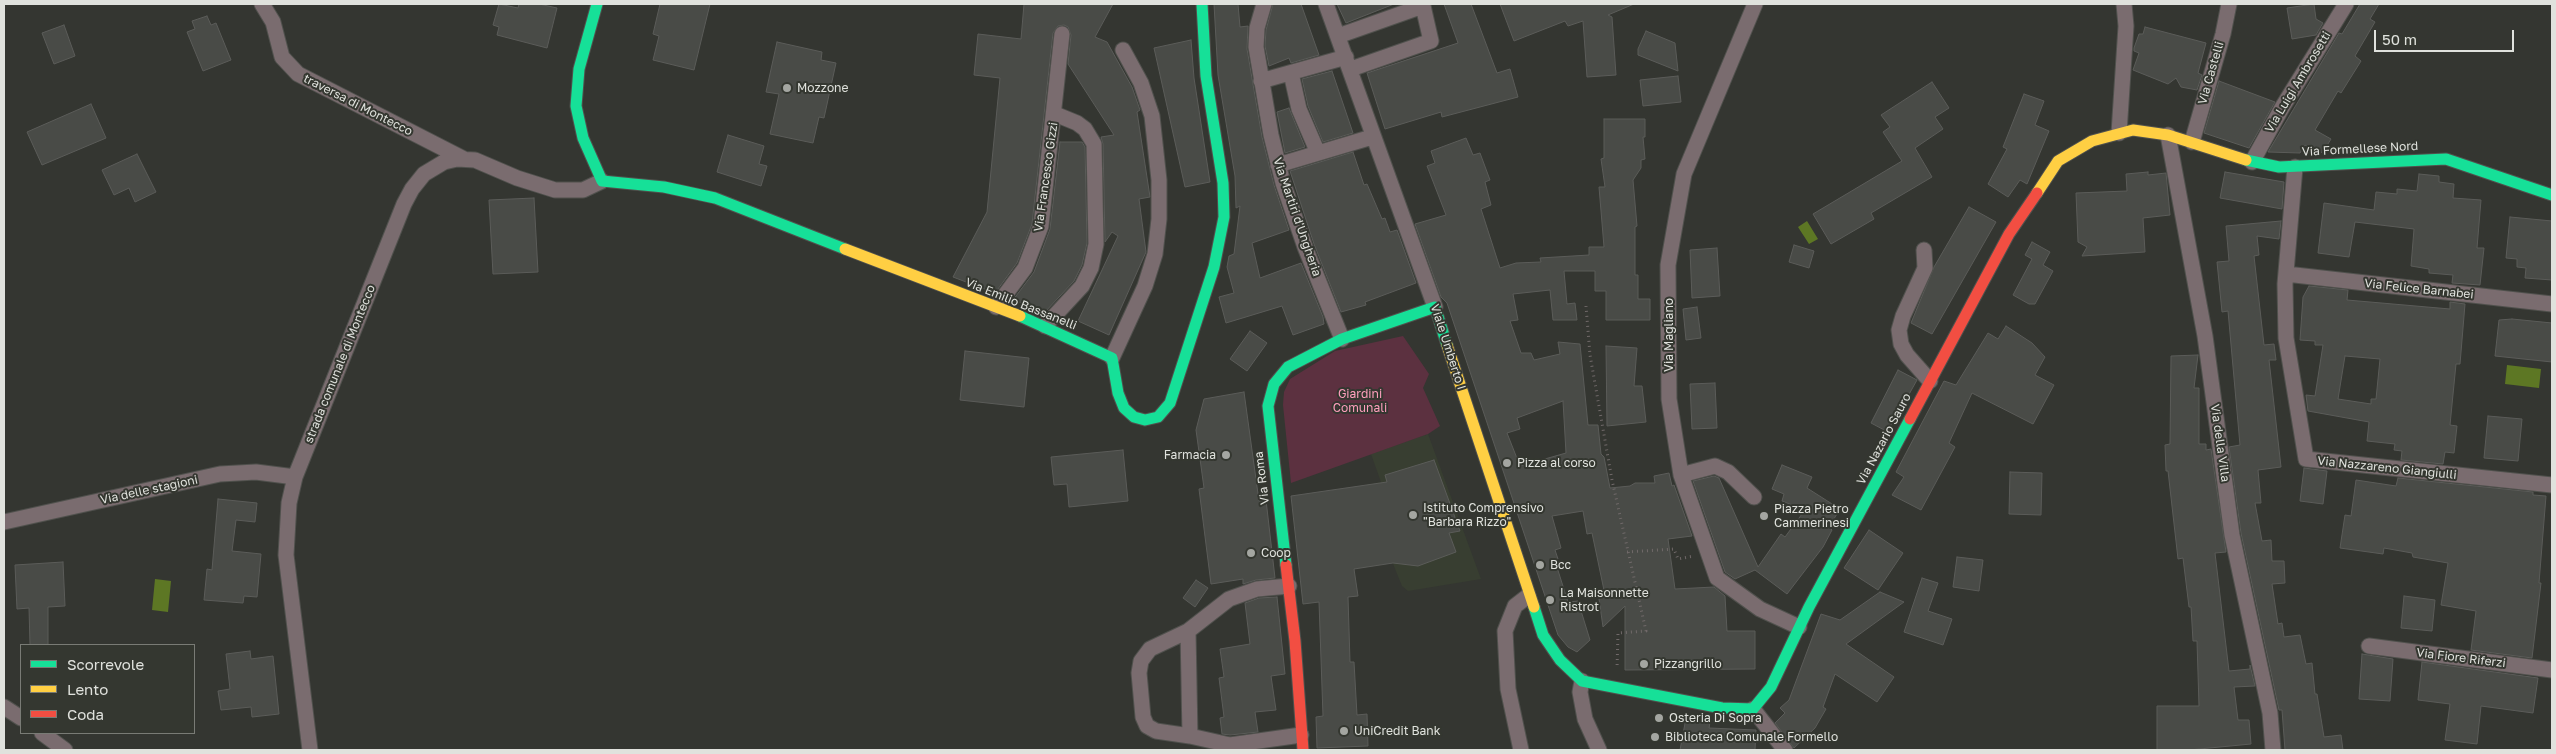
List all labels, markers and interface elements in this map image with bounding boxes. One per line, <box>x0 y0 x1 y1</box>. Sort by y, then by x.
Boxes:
scale bar <box>2376 20 2516 52</box>
street label: Via Luigi Ambrosetti <box>2262 29 2334 135</box>
text: 50 m <box>2382 30 2417 48</box>
street label: Via Castelli <box>2195 40 2227 106</box>
street label: traversa di Montecco <box>301 71 415 139</box>
place label: Mozzone <box>797 81 848 95</box>
marker: Mozzone <box>781 82 793 94</box>
street label: Via Francesco Gizzi <box>1031 121 1061 233</box>
street label: Via Formellese Nord <box>2301 139 2419 159</box>
street label: Via Martiri d'Ungheria <box>1270 156 1324 278</box>
street label: Via Emilio Bassanelli <box>963 275 1079 333</box>
street label: Via Felice Barnabei <box>2364 276 2474 302</box>
street label: strada comunale di Montecco <box>302 283 378 445</box>
street label: Via Magliano <box>1662 298 1676 372</box>
street label: Viale Umberto I <box>1427 302 1469 392</box>
park label: Giardini Comunali <box>1333 387 1387 415</box>
street label: Via Nazario Sauro <box>1854 391 1914 487</box>
street label: Via della Villa <box>2207 403 2233 483</box>
place label: Farmacia <box>1164 448 1216 462</box>
marker: Farmacia <box>1220 449 1232 461</box>
street label: Via Roma <box>1252 450 1272 506</box>
street label: Via Nazzareno Giangiulli <box>2317 454 2457 482</box>
place label: Pizza al corso <box>1517 456 1596 470</box>
marker: Pizza al corso <box>1501 457 1513 469</box>
street label: Via delle stagioni <box>99 473 199 507</box>
place label: Istituto Comprensivo "Barbara Rizzo" <box>1423 501 1544 529</box>
place label: Piazza Pietro Cammerinesi <box>1774 502 1849 530</box>
marker: Istituto Comprensivo "Barbara Rizzo" <box>1407 509 1419 521</box>
marker: Piazza Pietro Cammerinesi <box>1758 510 1770 522</box>
place label: Coop <box>1261 546 1291 560</box>
marker: Coop <box>1245 547 1257 559</box>
place label: Bcc <box>1550 558 1571 572</box>
marker: Bcc <box>1534 559 1546 571</box>
place label: La Maisonnette Ristrot <box>1560 586 1649 614</box>
marker: La Maisonnette Ristrot <box>1544 594 1556 606</box>
legend <box>20 644 195 734</box>
street label: Via Fiore Riferzi <box>2416 645 2506 671</box>
text: Scorrevole <box>67 655 144 673</box>
place label: Pizzangrillo <box>1654 657 1722 671</box>
marker: Pizzangrillo <box>1638 658 1650 670</box>
text: Lento <box>67 680 108 698</box>
text: Coda <box>67 705 104 723</box>
place label: Osteria Di Sopra <box>1669 711 1762 725</box>
marker: Osteria Di Sopra <box>1653 712 1665 724</box>
place label: UniCredit Bank <box>1354 724 1440 738</box>
marker: UniCredit Bank <box>1338 725 1350 737</box>
place label: Biblioteca Comunale Formello <box>1665 730 1838 744</box>
marker: Biblioteca Comunale Formello <box>1649 731 1661 743</box>

